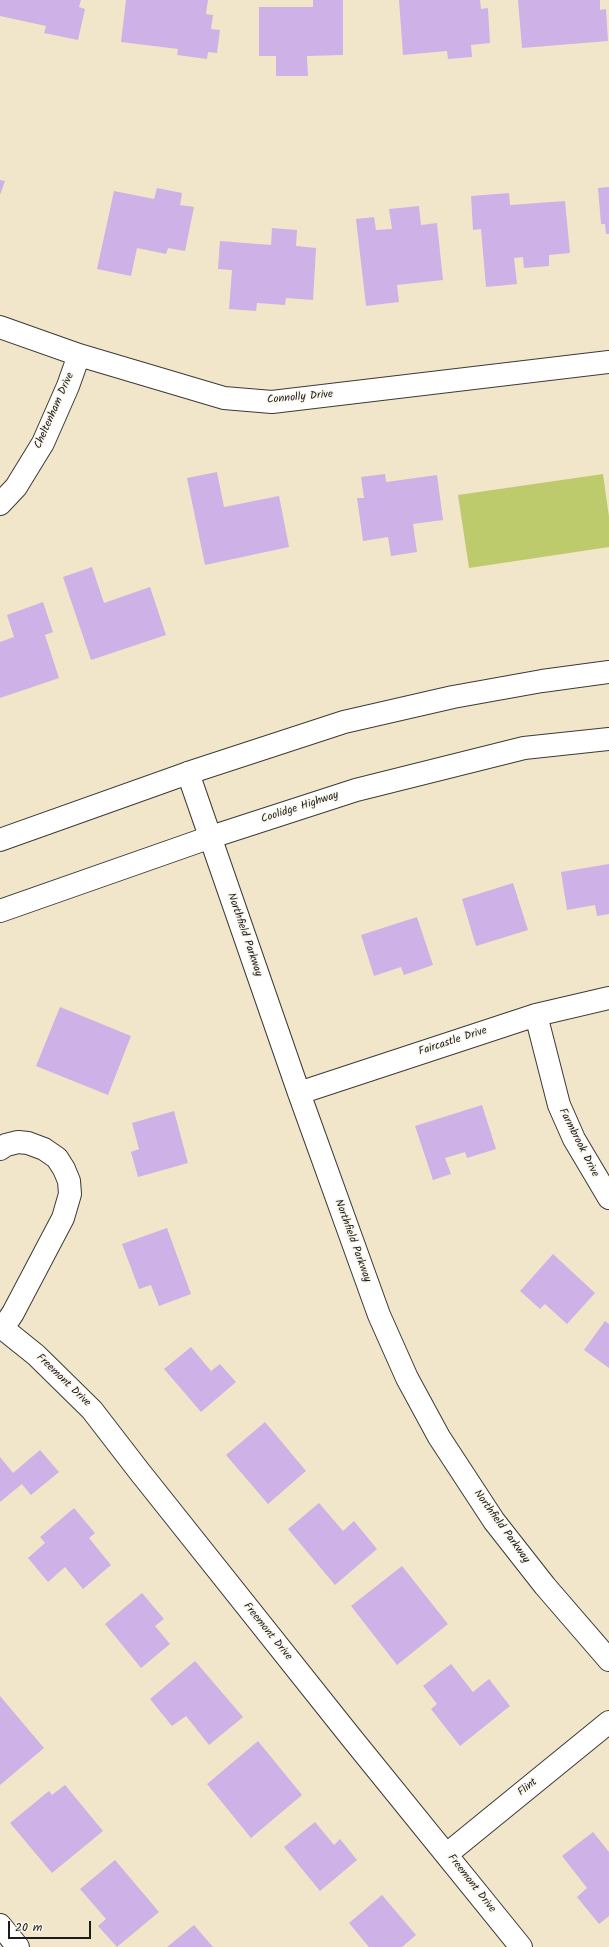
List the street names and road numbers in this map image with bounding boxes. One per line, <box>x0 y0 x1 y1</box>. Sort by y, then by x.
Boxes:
street label: Cheltenham Drive <box>32 371 78 451</box>
street label: Connolly Drive <box>266 389 334 407</box>
street label: Coolidge Highway <box>260 789 340 827</box>
street label: Northfield Parkway <box>224 892 264 978</box>
street label: Faircastle Drive <box>417 1025 489 1059</box>
street label: Farmbrook Drive <box>555 1106 601 1180</box>
street label: Northfield Parkway <box>331 1198 373 1284</box>
street label: Freemont Drive <box>33 1352 93 1410</box>
street label: Northfield Parkway <box>470 1488 532 1566</box>
street label: Freemont Drive <box>240 1600 294 1664</box>
street label: Flint <box>516 1776 540 1800</box>
street label: Freemont Drive <box>444 1852 498 1916</box>

